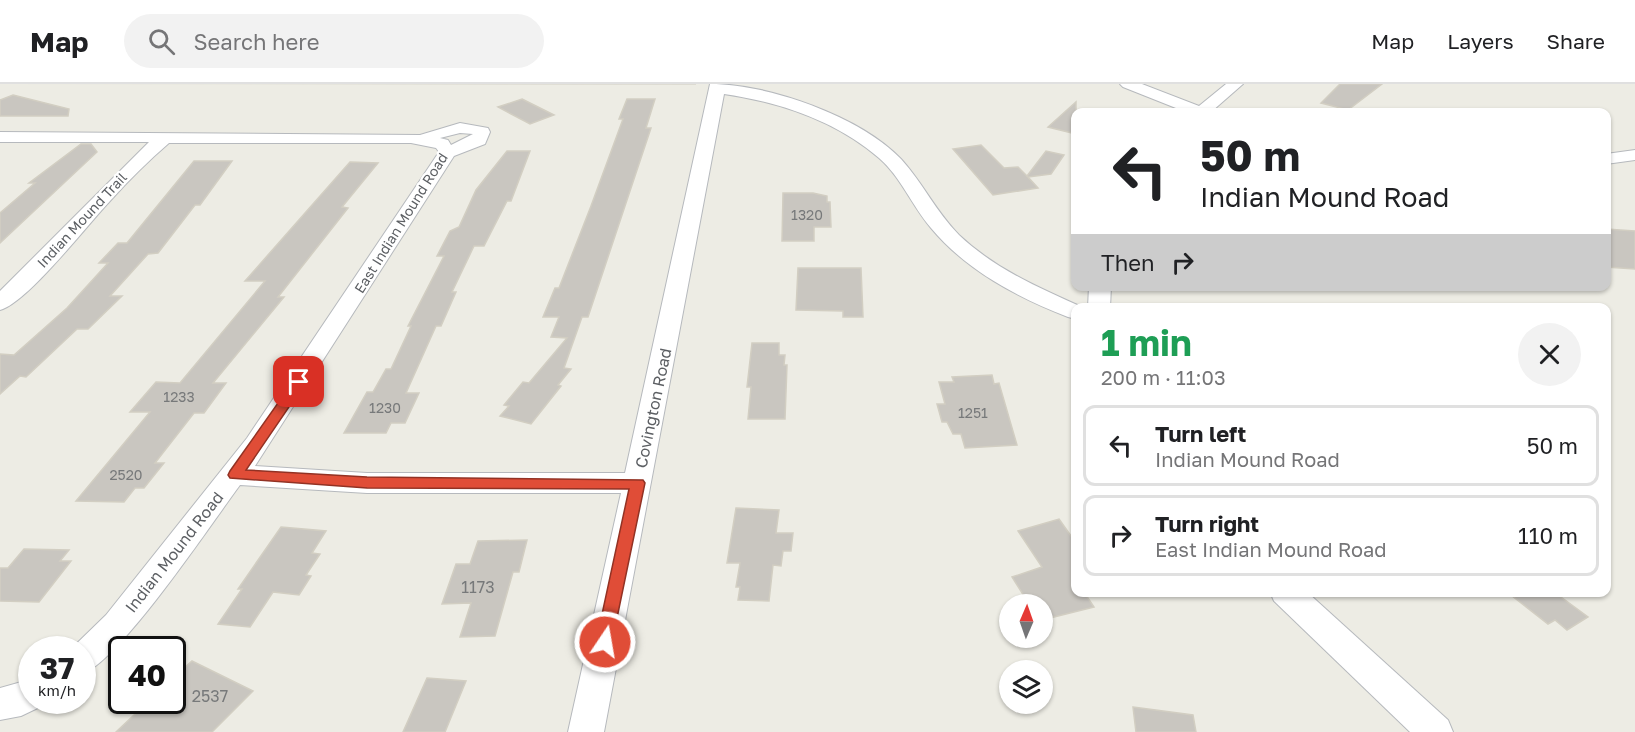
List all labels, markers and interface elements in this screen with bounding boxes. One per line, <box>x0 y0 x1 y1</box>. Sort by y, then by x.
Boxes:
search box <box>124 14 544 68</box>
text: Map <box>30 25 88 58</box>
icon: search <box>145 25 178 58</box>
text: Search here <box>193 28 319 55</box>
text: Map <box>1371 28 1414 54</box>
text: Layers <box>1447 28 1514 54</box>
text: Share <box>1547 28 1605 54</box>
text: 50 m <box>1200 130 1300 180</box>
icon: left <box>1101 132 1179 210</box>
street label: East Indian Mound Road <box>350 149 451 296</box>
street label: Indian Mound Trail <box>33 169 130 271</box>
text: Indian Mound Road <box>1200 181 1449 213</box>
house number: 1320 <box>791 206 823 223</box>
icon: right <box>1166 246 1199 279</box>
text: Then <box>1101 249 1154 276</box>
text: 1 min <box>1101 321 1192 364</box>
button: close <box>1518 323 1581 386</box>
street label: Covington Road <box>631 346 675 470</box>
pin <box>273 356 324 407</box>
icon: arrive <box>282 365 315 398</box>
text: 200 m · 11:03 <box>1101 365 1226 389</box>
house number: 1233 <box>163 388 195 405</box>
house number: 1230 <box>369 399 401 416</box>
house number: 1251 <box>958 404 988 421</box>
text: Turn left <box>1155 420 1246 447</box>
icon: left <box>1104 429 1137 462</box>
text: 50 m <box>1527 432 1578 459</box>
text: Indian Mound Road <box>1155 447 1340 471</box>
house number: 2520 <box>109 466 143 483</box>
street label: Indian Mound Road <box>121 488 227 616</box>
text: Turn right <box>1155 510 1259 537</box>
icon: right <box>1104 519 1137 552</box>
text: 110 m <box>1518 522 1578 549</box>
text: East Indian Mound Road <box>1155 537 1387 561</box>
house number: 1173 <box>461 577 495 597</box>
north arrow <box>999 594 1053 648</box>
map controls <box>999 594 1053 714</box>
position arrow <box>573 610 637 674</box>
speed limit sign: 40 <box>108 636 186 714</box>
text: 37 <box>40 650 74 686</box>
button: layers <box>999 660 1053 714</box>
text: km/h <box>38 681 76 699</box>
house number: 2537 <box>192 686 228 706</box>

